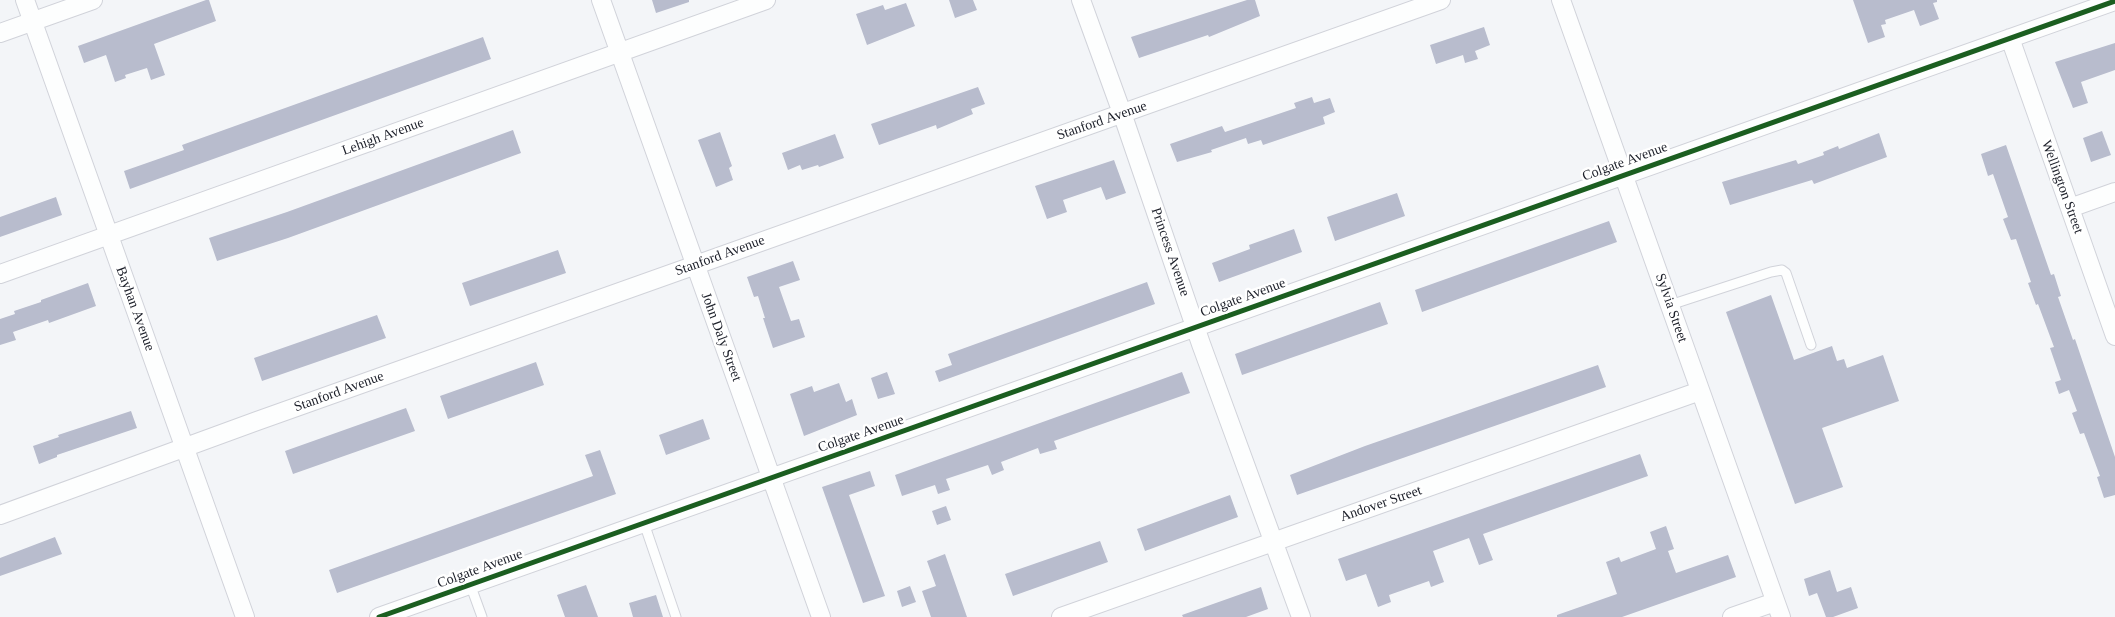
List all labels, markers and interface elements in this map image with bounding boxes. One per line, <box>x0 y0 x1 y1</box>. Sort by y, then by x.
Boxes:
street label: Stanford Avenue <box>1055 98 1149 144</box>
street label: Lehigh Avenue <box>340 114 426 160</box>
street label: Wellington Street <box>2037 138 2087 236</box>
street label: Colgate Avenue <box>1580 139 1670 185</box>
street label: Princess Avenue <box>1147 205 1193 299</box>
street label: Stanford Avenue <box>673 232 767 280</box>
street label: Bayhan Avenue <box>112 264 158 354</box>
street label: Sylvia Street <box>1651 271 1691 345</box>
street label: Colgate Avenue <box>1198 275 1288 321</box>
street label: John Daly Street <box>697 290 745 384</box>
street label: Stanford Avenue <box>292 368 386 416</box>
street label: Colgate Avenue <box>816 411 906 457</box>
street label: Andover Street <box>1338 482 1424 526</box>
street label: Colgate Avenue <box>435 546 525 592</box>

